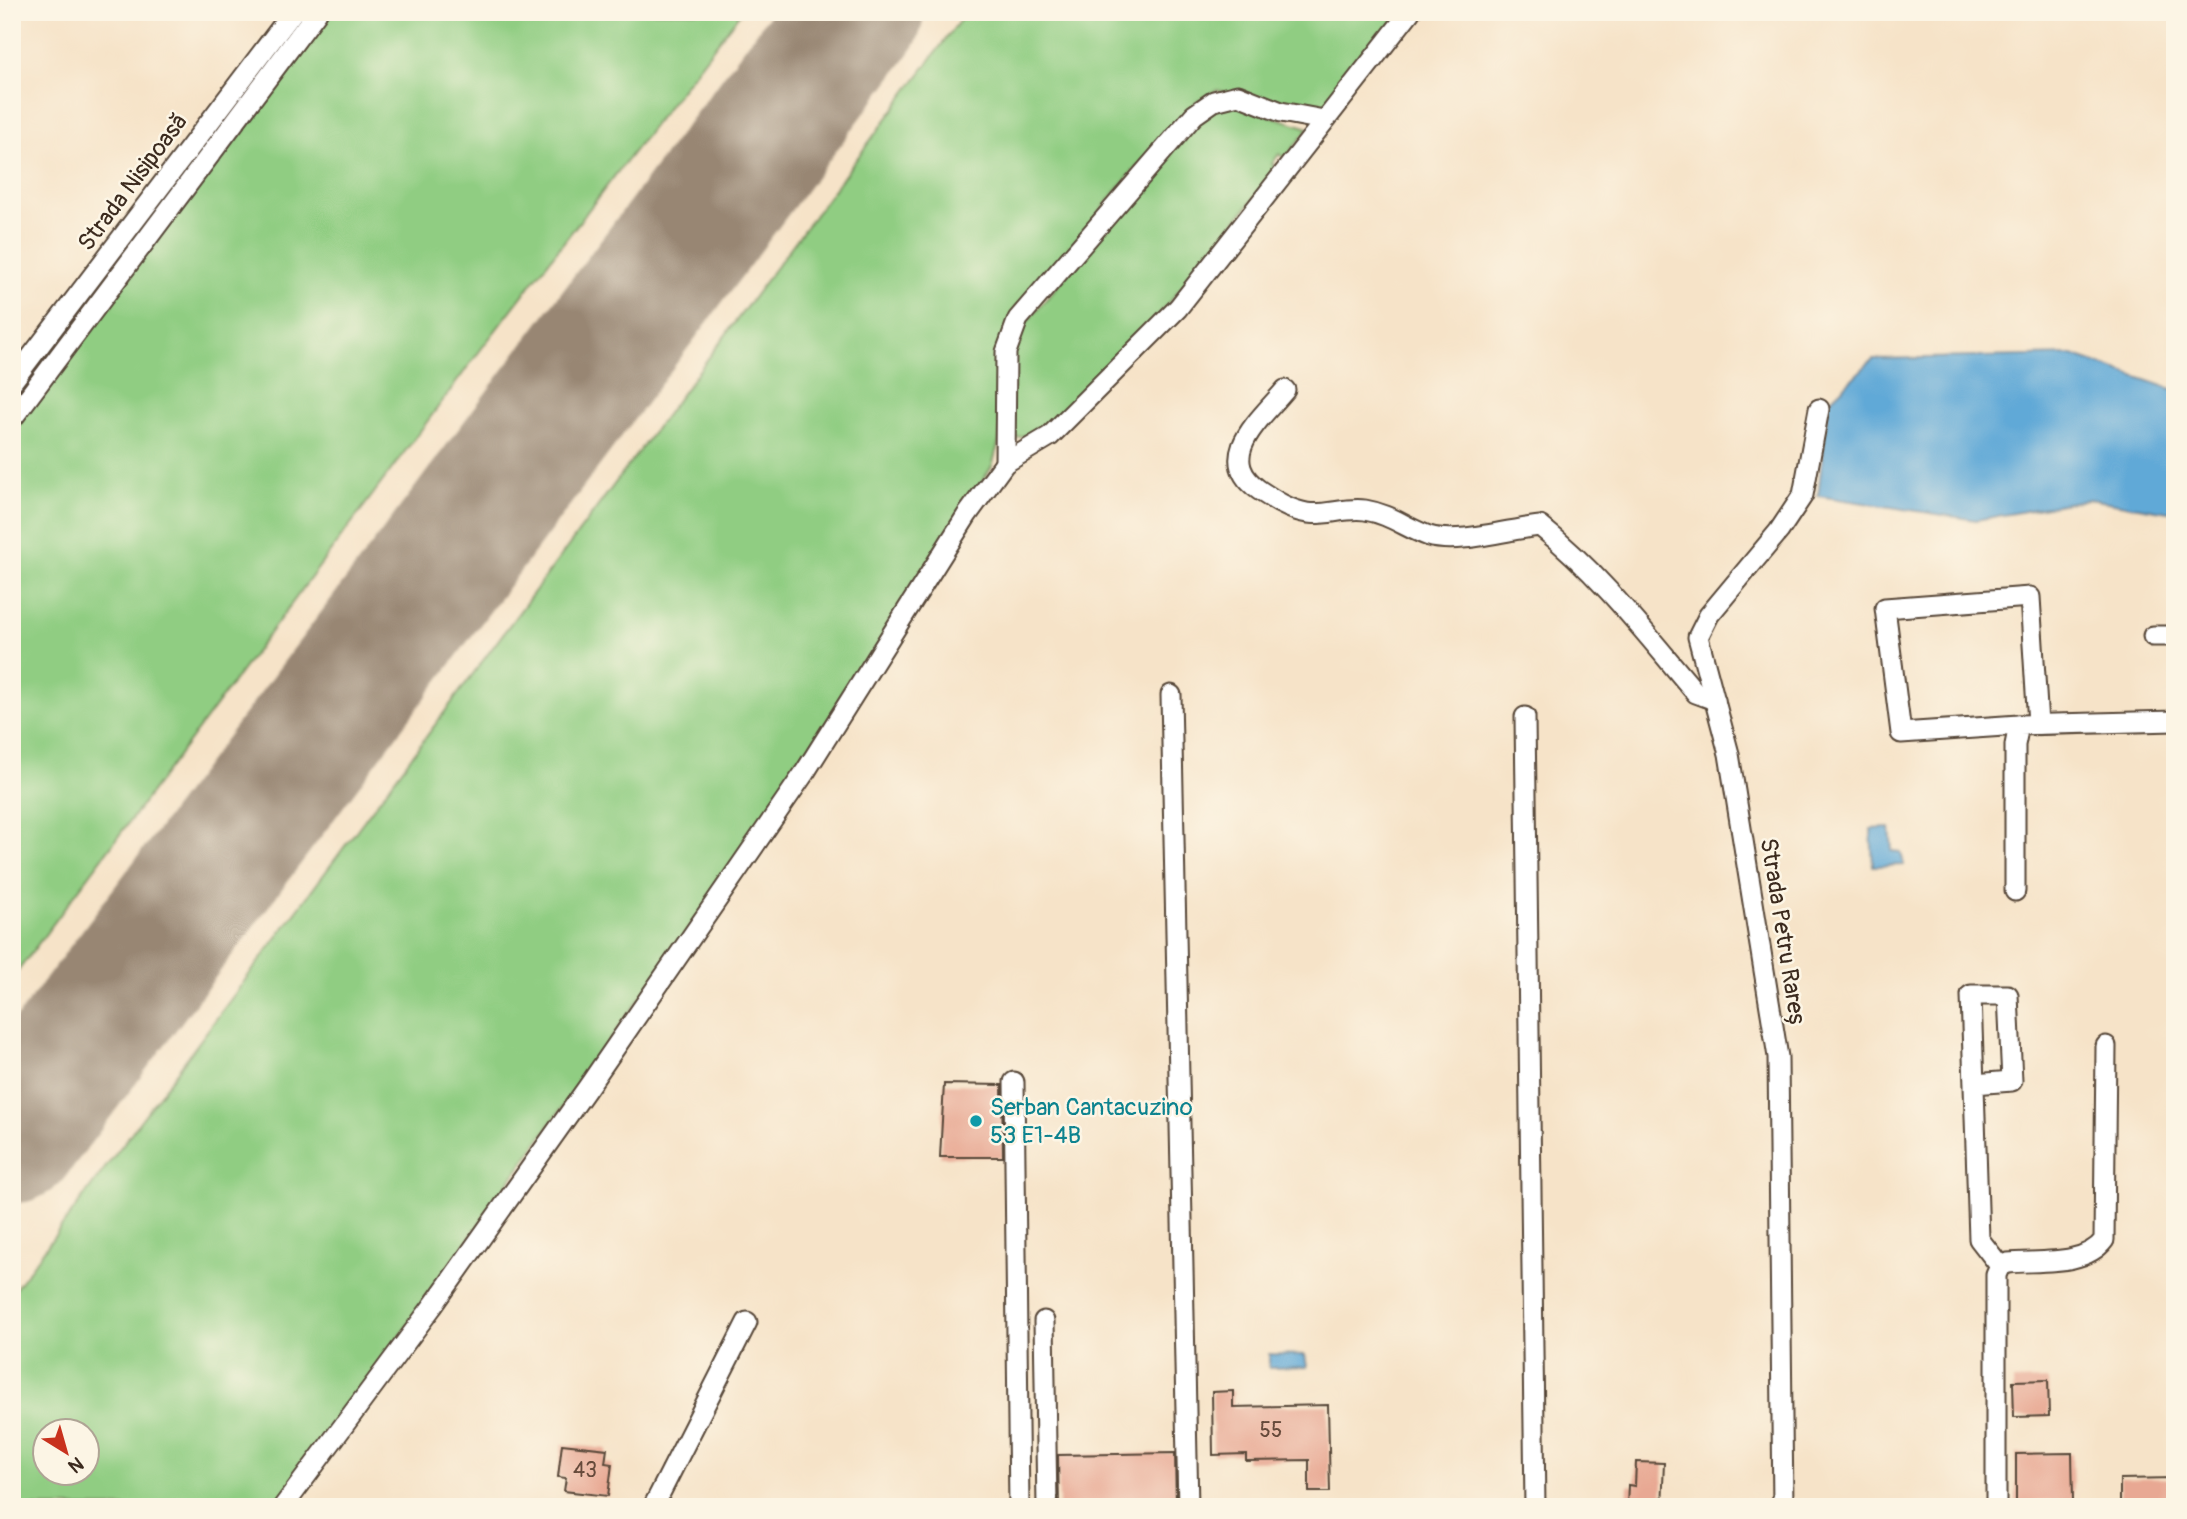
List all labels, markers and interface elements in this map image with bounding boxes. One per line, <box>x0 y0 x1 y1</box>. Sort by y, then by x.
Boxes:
street label: Strada Nisipoasă <box>72 107 194 257</box>
street label: Strada Petru Rareș <box>1754 836 1812 1030</box>
place label: Serban Cantacuzino 53 E1-4B <box>990 1093 1193 1150</box>
marker: Serban Cantacuzino 53 E1-4B <box>968 1113 984 1129</box>
house number: 55 <box>1260 1417 1282 1444</box>
north arrow <box>32 1418 102 1488</box>
text: N <box>63 1451 88 1478</box>
house number: 43 <box>573 1457 597 1484</box>

